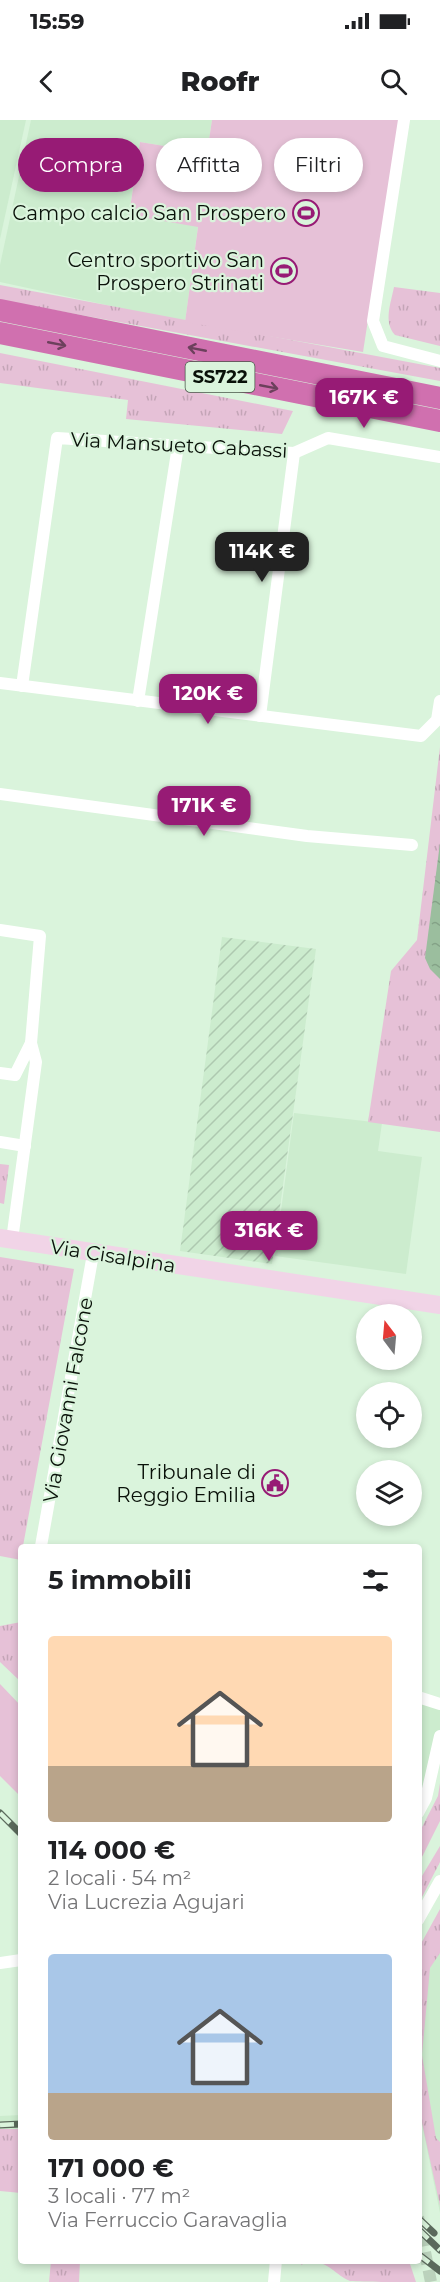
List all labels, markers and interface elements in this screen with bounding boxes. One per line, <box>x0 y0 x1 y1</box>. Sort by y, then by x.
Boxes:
text: 15:59 <box>30 8 85 35</box>
icon: back <box>30 65 63 98</box>
text: Roofr <box>181 65 259 98</box>
icon: search <box>377 65 410 98</box>
chip: Compra <box>18 138 144 192</box>
chip: Affitta <box>156 138 262 192</box>
chip: Filtri <box>274 138 363 192</box>
sports icon: Campo calcio San Prospero <box>291 198 321 228</box>
place label: Campo calcio San Prospero <box>12 201 286 225</box>
place label: Centro sportivo San Prospero Strinati <box>67 248 264 295</box>
sports icon: Centro sportivo San Prospero Strinati <box>269 256 299 286</box>
one-way arrow <box>47 339 67 350</box>
one-way arrow <box>188 343 208 354</box>
road number: SS722 <box>186 362 254 392</box>
pin: 167K € <box>315 378 413 429</box>
one-way arrow <box>259 382 278 393</box>
text: 167K € <box>329 385 399 409</box>
street label: Via Mansueto Cabassi <box>70 427 288 463</box>
pin: 114K € <box>213 532 311 583</box>
text: 114K € <box>229 539 295 563</box>
pin: 120K € <box>159 674 257 725</box>
text: 120K € <box>173 681 243 705</box>
pin: 171K € <box>155 786 253 837</box>
text: 171K € <box>172 793 236 817</box>
pin: 316K € <box>220 1211 318 1262</box>
text: 316K € <box>234 1218 304 1242</box>
street label: Via Cisalpina <box>49 1234 177 1278</box>
street label: Via Giovanni Falcone <box>38 1296 98 1504</box>
north arrow <box>356 1304 422 1370</box>
map controls <box>356 1304 422 1526</box>
button: locate <box>356 1382 422 1448</box>
place label: Tribunale di Reggio Emilia <box>116 1460 256 1507</box>
button: layers <box>356 1460 422 1526</box>
public building icon: Tribunale di Reggio Emilia <box>260 1468 290 1498</box>
text: 5 immobili <box>48 1564 192 1596</box>
icon: filters <box>359 1564 392 1597</box>
icon: home <box>166 1675 274 1783</box>
text: 114 000 € <box>48 1834 175 1866</box>
text: 2 locali · 54 m² <box>48 1866 191 1890</box>
text: Via Lucrezia Agujari <box>48 1890 245 1914</box>
icon: home <box>166 1993 274 2101</box>
text: 171 000 € <box>48 2152 174 2184</box>
text: 3 locali · 77 m² <box>48 2184 190 2208</box>
text: Via Ferruccio Garavaglia <box>48 2208 288 2232</box>

